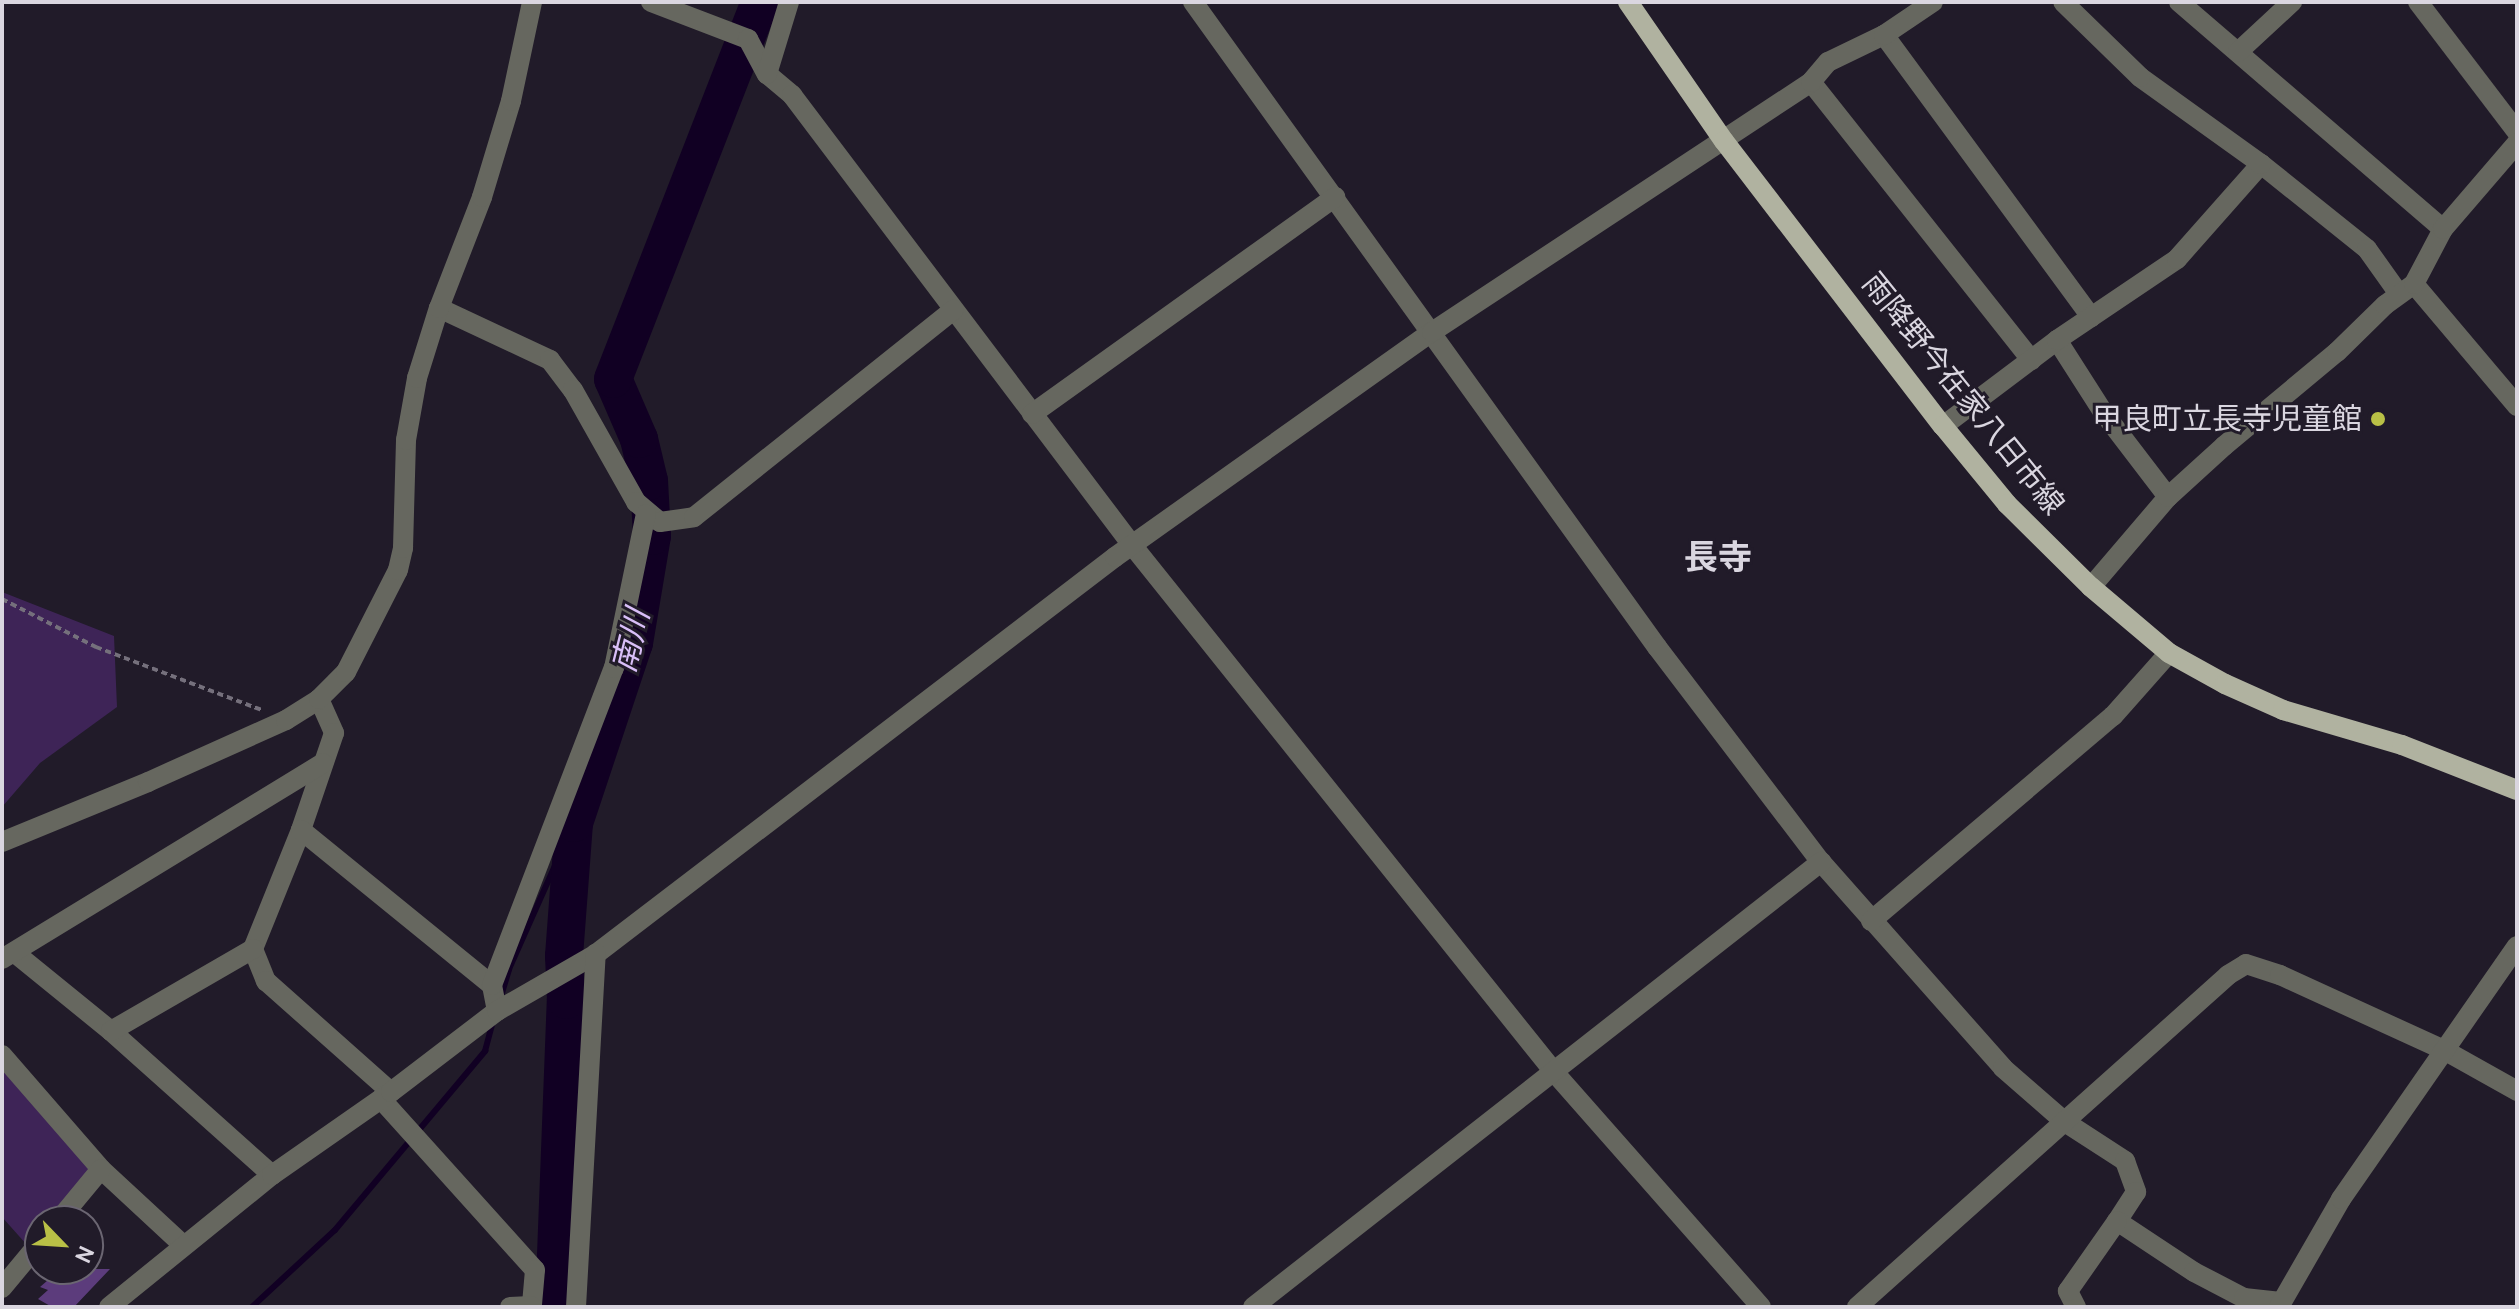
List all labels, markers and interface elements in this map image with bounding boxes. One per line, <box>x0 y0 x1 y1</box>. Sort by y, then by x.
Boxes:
street label: 雨降野今在家八日市線 <box>1855 266 2071 522</box>
place label: 甲良町立長寺児童館 <box>2092 401 2362 437</box>
marker: 甲良町立長寺児童館 <box>2369 410 2387 428</box>
district label: 長寺 <box>1684 538 1752 578</box>
water label: 南川 <box>605 605 657 677</box>
north arrow <box>24 1205 104 1285</box>
text: N <box>69 1242 100 1267</box>

